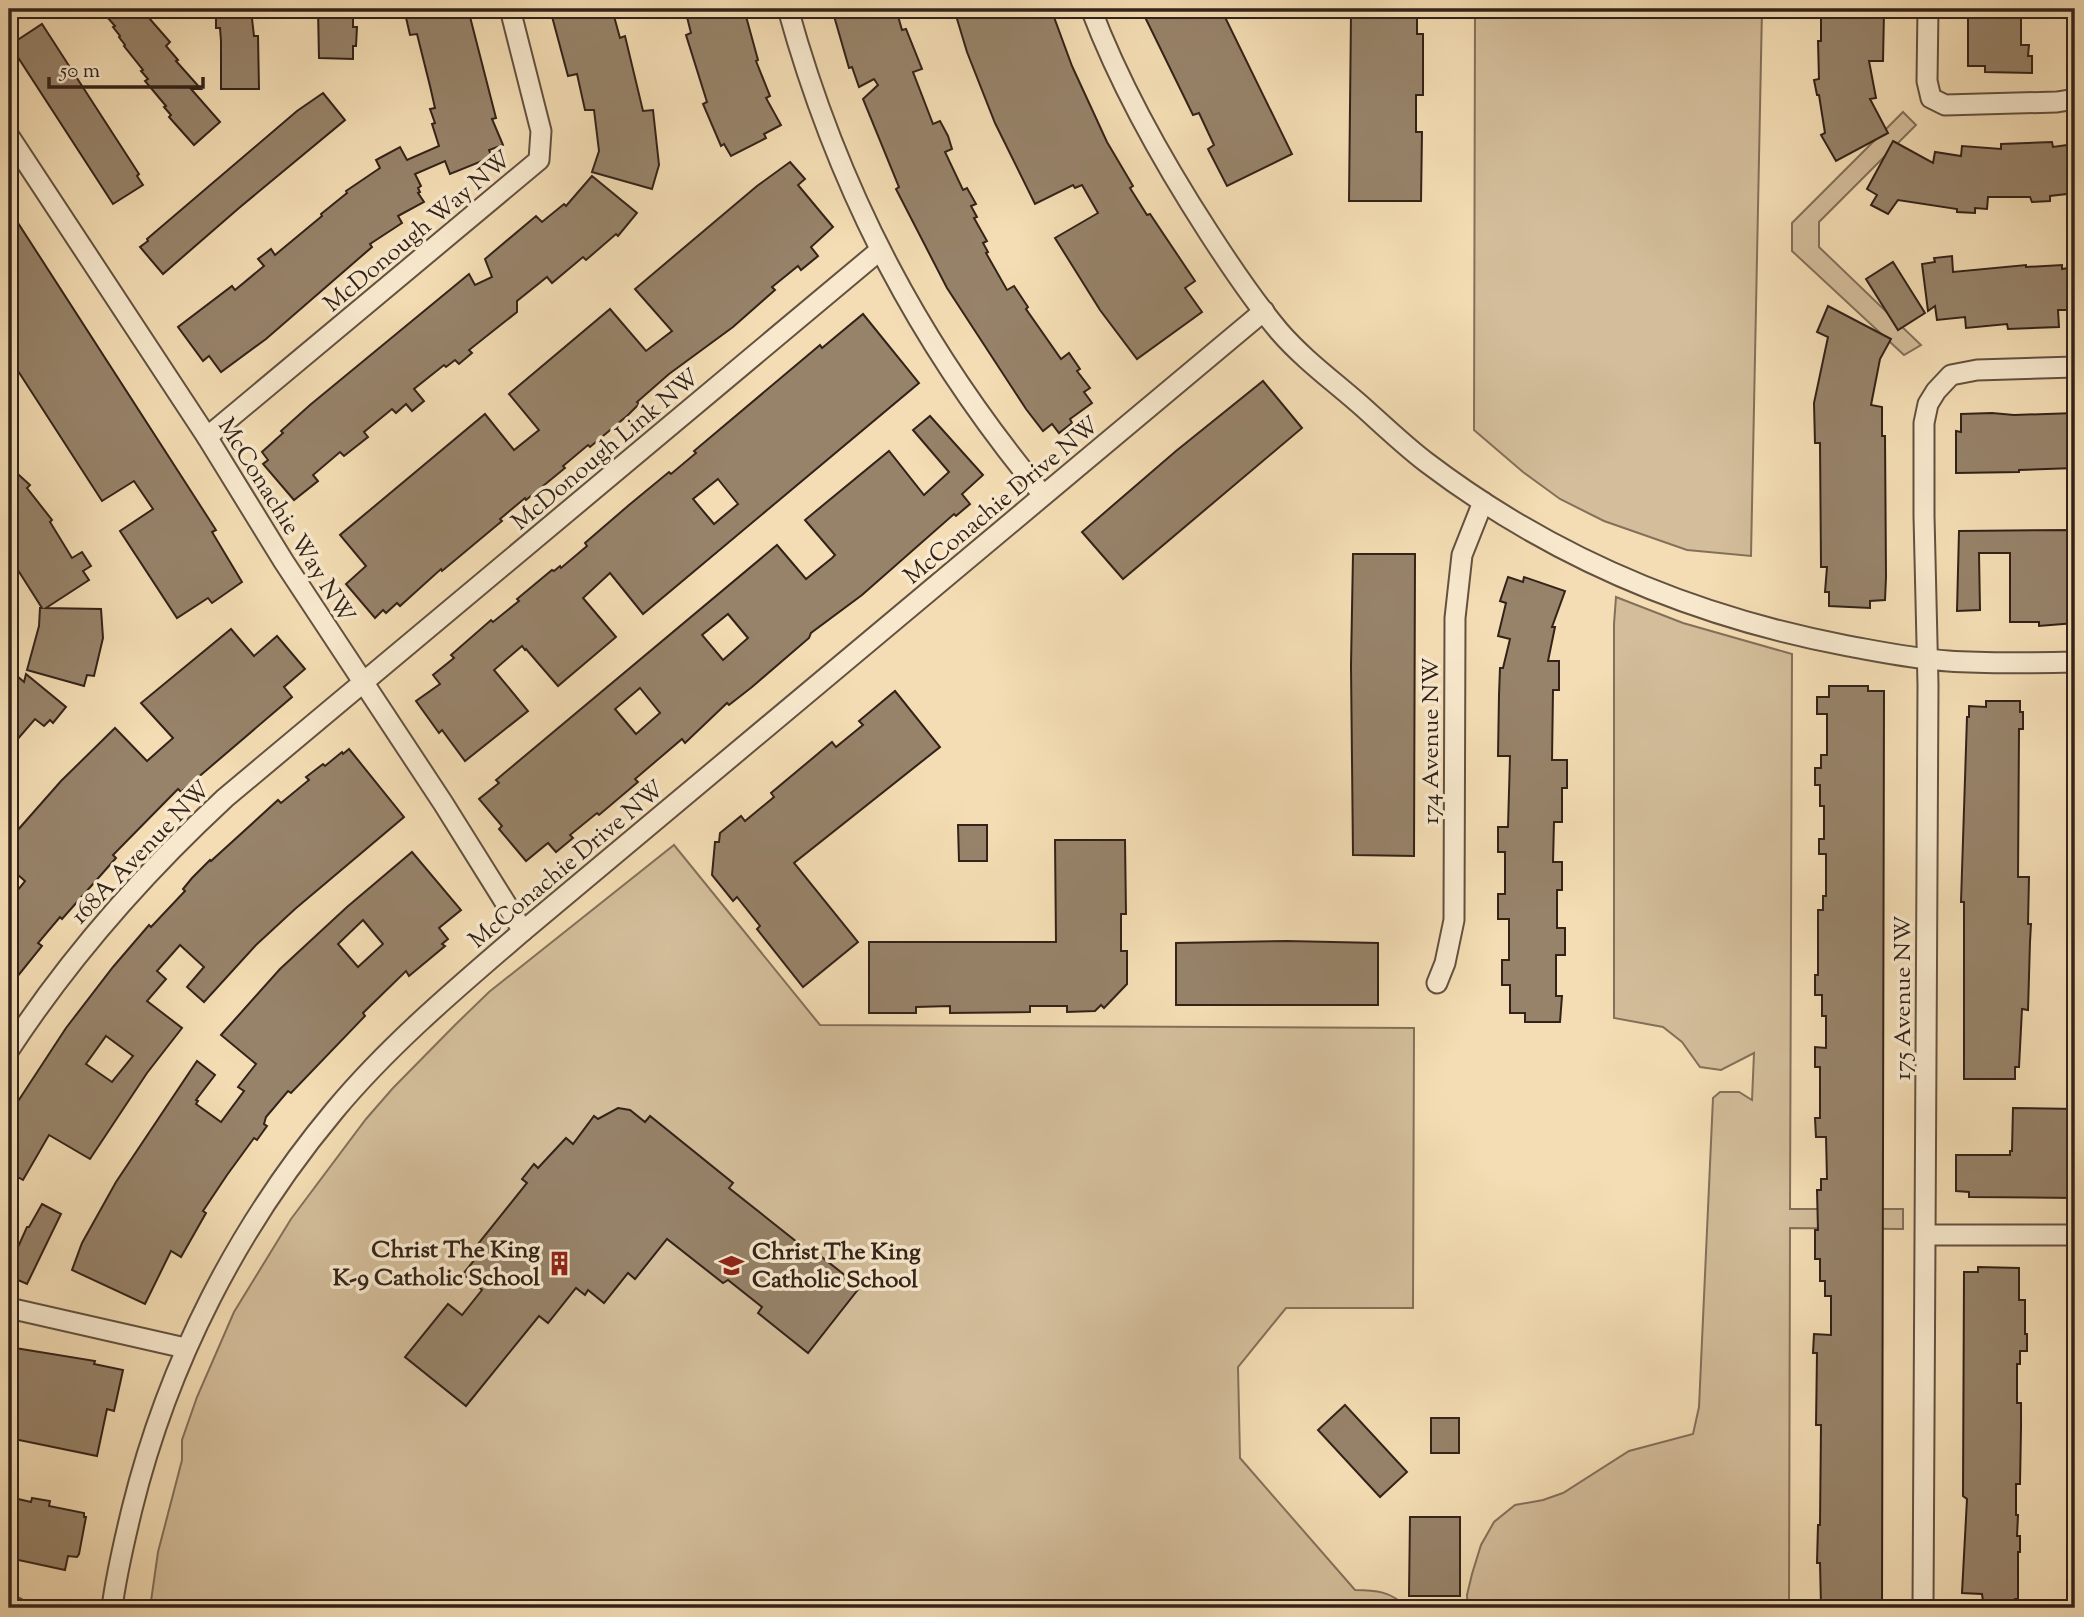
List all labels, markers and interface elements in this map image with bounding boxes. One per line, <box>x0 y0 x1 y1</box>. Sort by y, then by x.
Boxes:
scale bar <box>49 46 203 90</box>
text: 50 m <box>59 57 100 87</box>
street label: McDonough Way NW <box>317 144 520 321</box>
street label: McDonough Link NW <box>505 361 708 539</box>
street label: McConachie Drive NW <box>897 409 1108 594</box>
street label: McConachie Way NW <box>208 412 362 630</box>
street label: 174 Avenue NW <box>1415 657 1449 824</box>
street label: McConachie Drive NW <box>462 773 673 958</box>
street label: 168A Avenue NW <box>64 774 219 933</box>
street label: 175 Avenue NW <box>1887 915 1921 1080</box>
place label: Christ The King K-9 Catholic School <box>333 1234 540 1296</box>
place label: Christ The King Catholic School <box>752 1236 921 1298</box>
building icon: Christ The King K-9 Catholic School <box>546 1249 574 1277</box>
school or university icon: Christ The King Catholic School <box>718 1251 746 1279</box>

